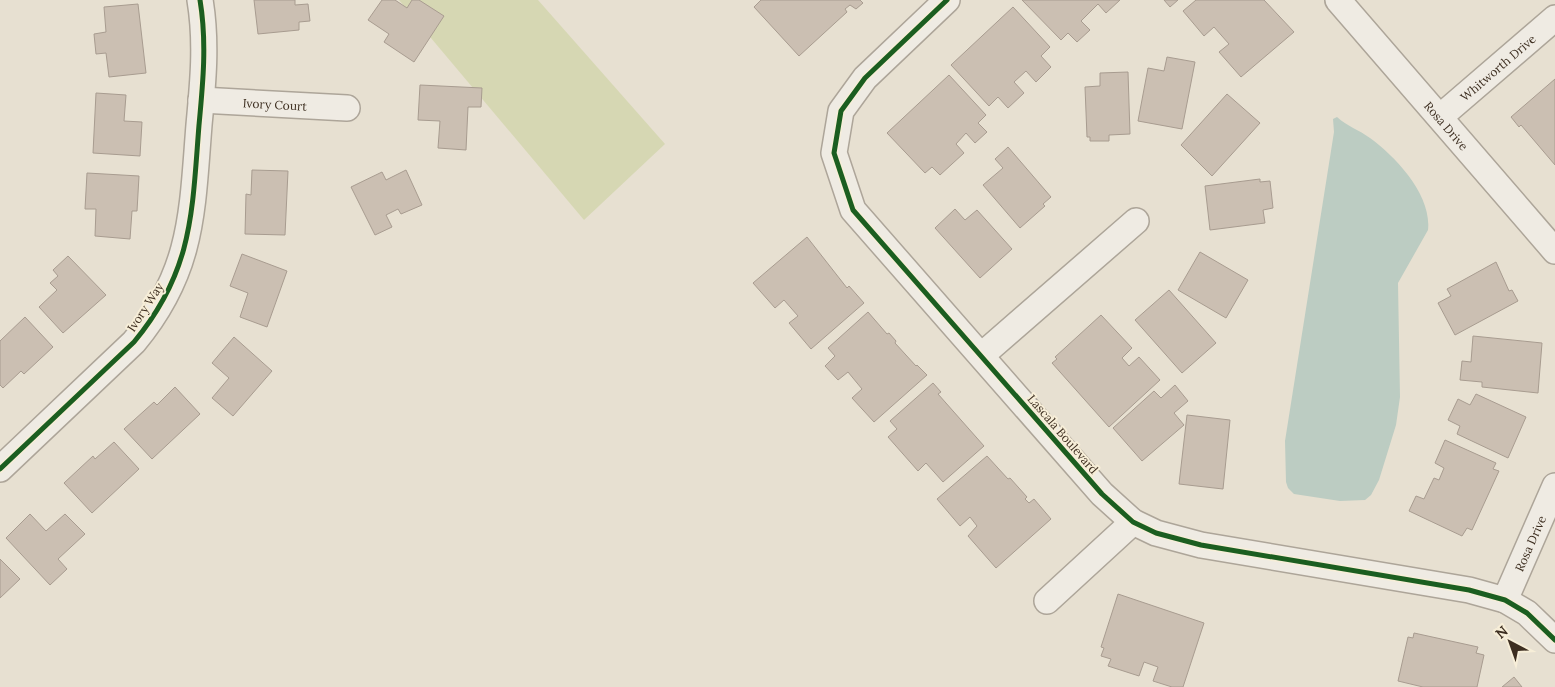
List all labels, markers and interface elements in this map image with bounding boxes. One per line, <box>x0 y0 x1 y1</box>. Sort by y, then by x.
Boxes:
street label: Whitworth Drive <box>1457 31 1539 104</box>
street label: Ivory Court <box>242 95 308 113</box>
street label: Rosa Drive <box>1421 98 1472 153</box>
street label: Ivory Way <box>124 279 167 334</box>
street label: Lascala Boulevard <box>1025 391 1101 477</box>
street label: Rosa Drive <box>1511 513 1549 573</box>
north arrow <box>1485 617 1535 667</box>
text: N <box>1491 622 1512 643</box>

